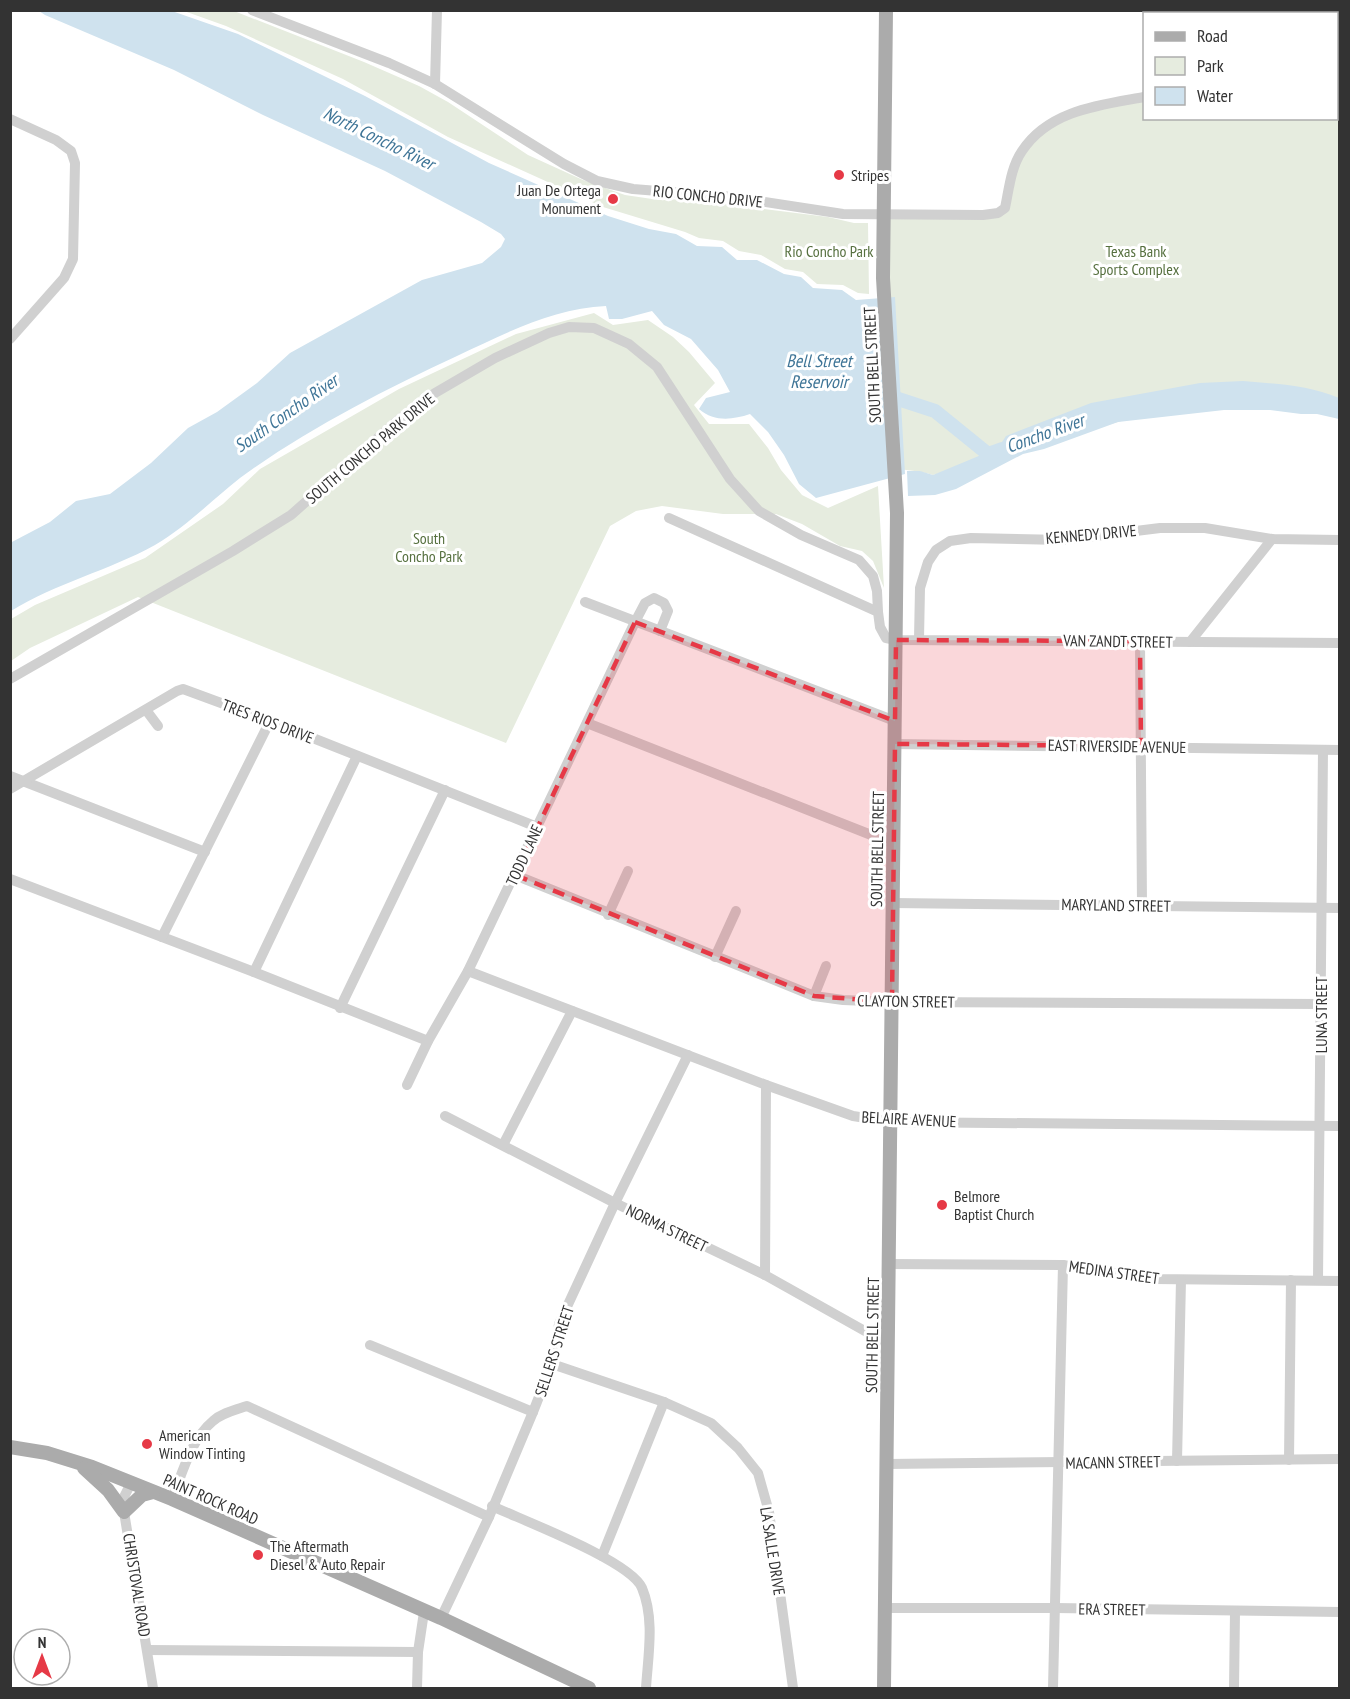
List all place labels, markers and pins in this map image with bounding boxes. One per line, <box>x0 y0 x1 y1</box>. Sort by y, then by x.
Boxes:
place label: Stripes <box>851 165 889 185</box>
marker: Stripes <box>832 168 846 182</box>
place label: Juan De Ortega Monument <box>516 180 602 218</box>
marker: Juan De Ortega Monument <box>606 192 620 206</box>
place label: Belmore Baptist Church <box>954 1186 1034 1224</box>
marker: Belmore Baptist Church <box>935 1198 949 1212</box>
place label: American Window Tinting <box>159 1425 246 1463</box>
marker: American Window Tinting <box>140 1437 154 1451</box>
place label: The Aftermath Diesel & Auto Repair <box>270 1536 386 1574</box>
marker: The Aftermath Diesel & Auto Repair <box>251 1548 265 1562</box>

